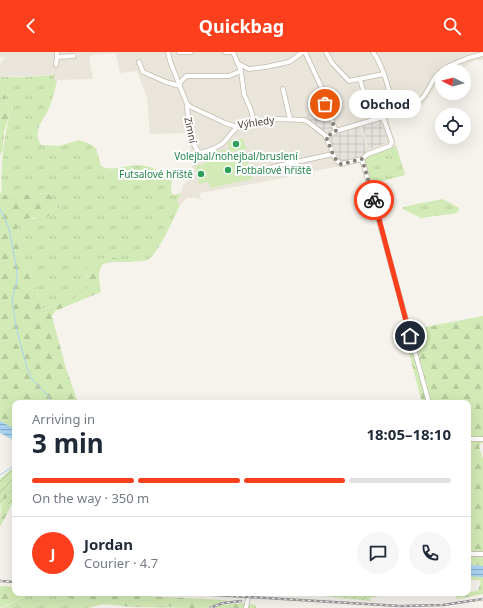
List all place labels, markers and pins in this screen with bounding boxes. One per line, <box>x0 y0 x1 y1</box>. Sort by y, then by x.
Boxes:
pin <box>308 87 342 121</box>
callout: Obchod <box>349 90 421 118</box>
marker: Volejbal/nohejbal/bruslení <box>231 139 241 149</box>
place label: Volejbal/nohejbal/bruslení <box>174 149 298 163</box>
place label: Fotbalové hřiště <box>236 163 312 177</box>
marker: Fotbalové hřiště <box>223 165 233 175</box>
place label: Futsalové hřiště <box>119 167 193 181</box>
marker: Futsalové hřiště <box>196 169 206 179</box>
pin <box>393 319 427 353</box>

